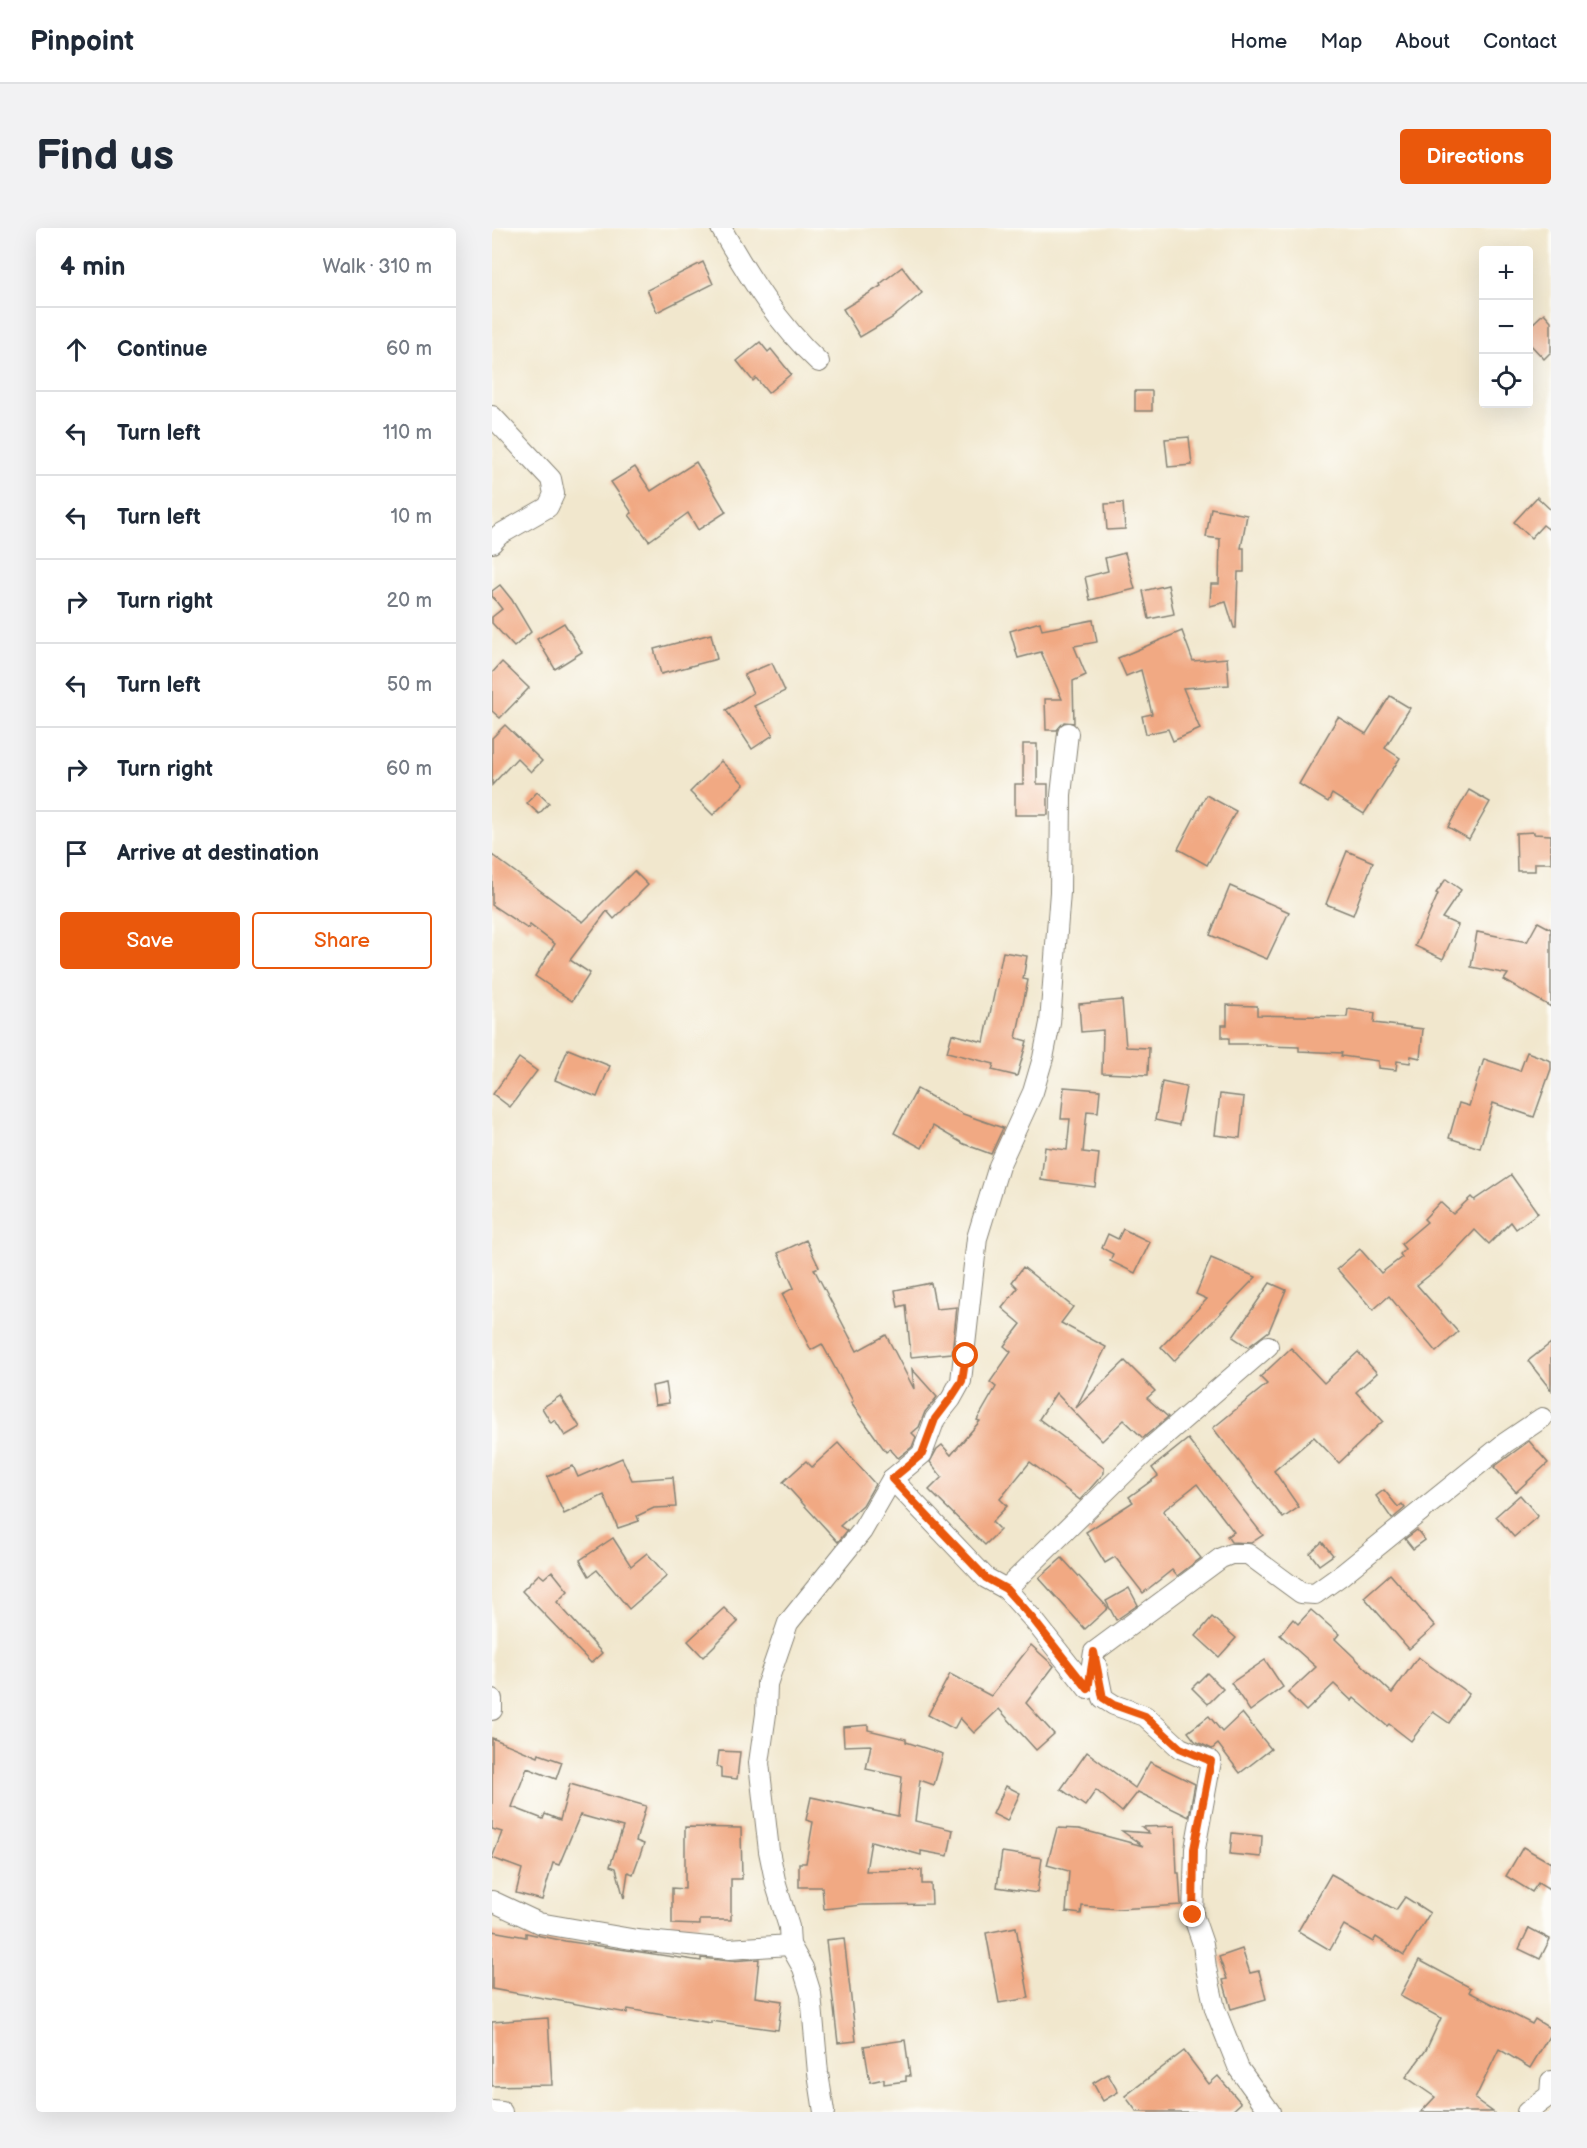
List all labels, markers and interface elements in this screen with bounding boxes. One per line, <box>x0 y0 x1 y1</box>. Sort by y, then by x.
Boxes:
text: Pinpoint <box>30 25 134 58</box>
text: Home <box>1230 29 1287 54</box>
text: Map <box>1320 29 1362 54</box>
text: About <box>1395 29 1450 54</box>
text: Contact <box>1483 29 1557 54</box>
button: Directions <box>1400 129 1551 184</box>
text: Find us <box>36 131 174 182</box>
map controls <box>1479 246 1533 408</box>
button: + <box>1479 246 1533 300</box>
text: 4 min <box>60 252 125 283</box>
text: Walk · 310 m <box>323 255 432 279</box>
button: − <box>1479 300 1533 354</box>
icon: ahead <box>60 333 93 366</box>
text: Continue <box>117 336 207 363</box>
text: 60 m <box>386 337 432 361</box>
button: locate <box>1479 354 1533 408</box>
icon: left <box>60 417 93 450</box>
text: Turn left <box>117 420 201 447</box>
text: 110 m <box>383 421 432 445</box>
icon: left <box>60 501 93 534</box>
text: Turn left <box>117 504 201 531</box>
text: 10 m <box>391 505 432 529</box>
icon: right <box>60 585 93 618</box>
text: Turn right <box>117 588 213 615</box>
text: 20 m <box>387 589 432 613</box>
icon: left <box>60 669 93 702</box>
text: Turn left <box>117 672 201 699</box>
text: 50 m <box>387 673 432 697</box>
icon: right <box>60 753 93 786</box>
text: Turn right <box>117 756 213 783</box>
text: 60 m <box>386 757 432 781</box>
icon: arrive <box>60 837 93 870</box>
text: Arrive at destination <box>117 840 319 867</box>
button: Save <box>60 912 240 969</box>
button: Share <box>252 912 432 969</box>
route start <box>952 1342 978 1368</box>
route end <box>1179 1901 1205 1927</box>

